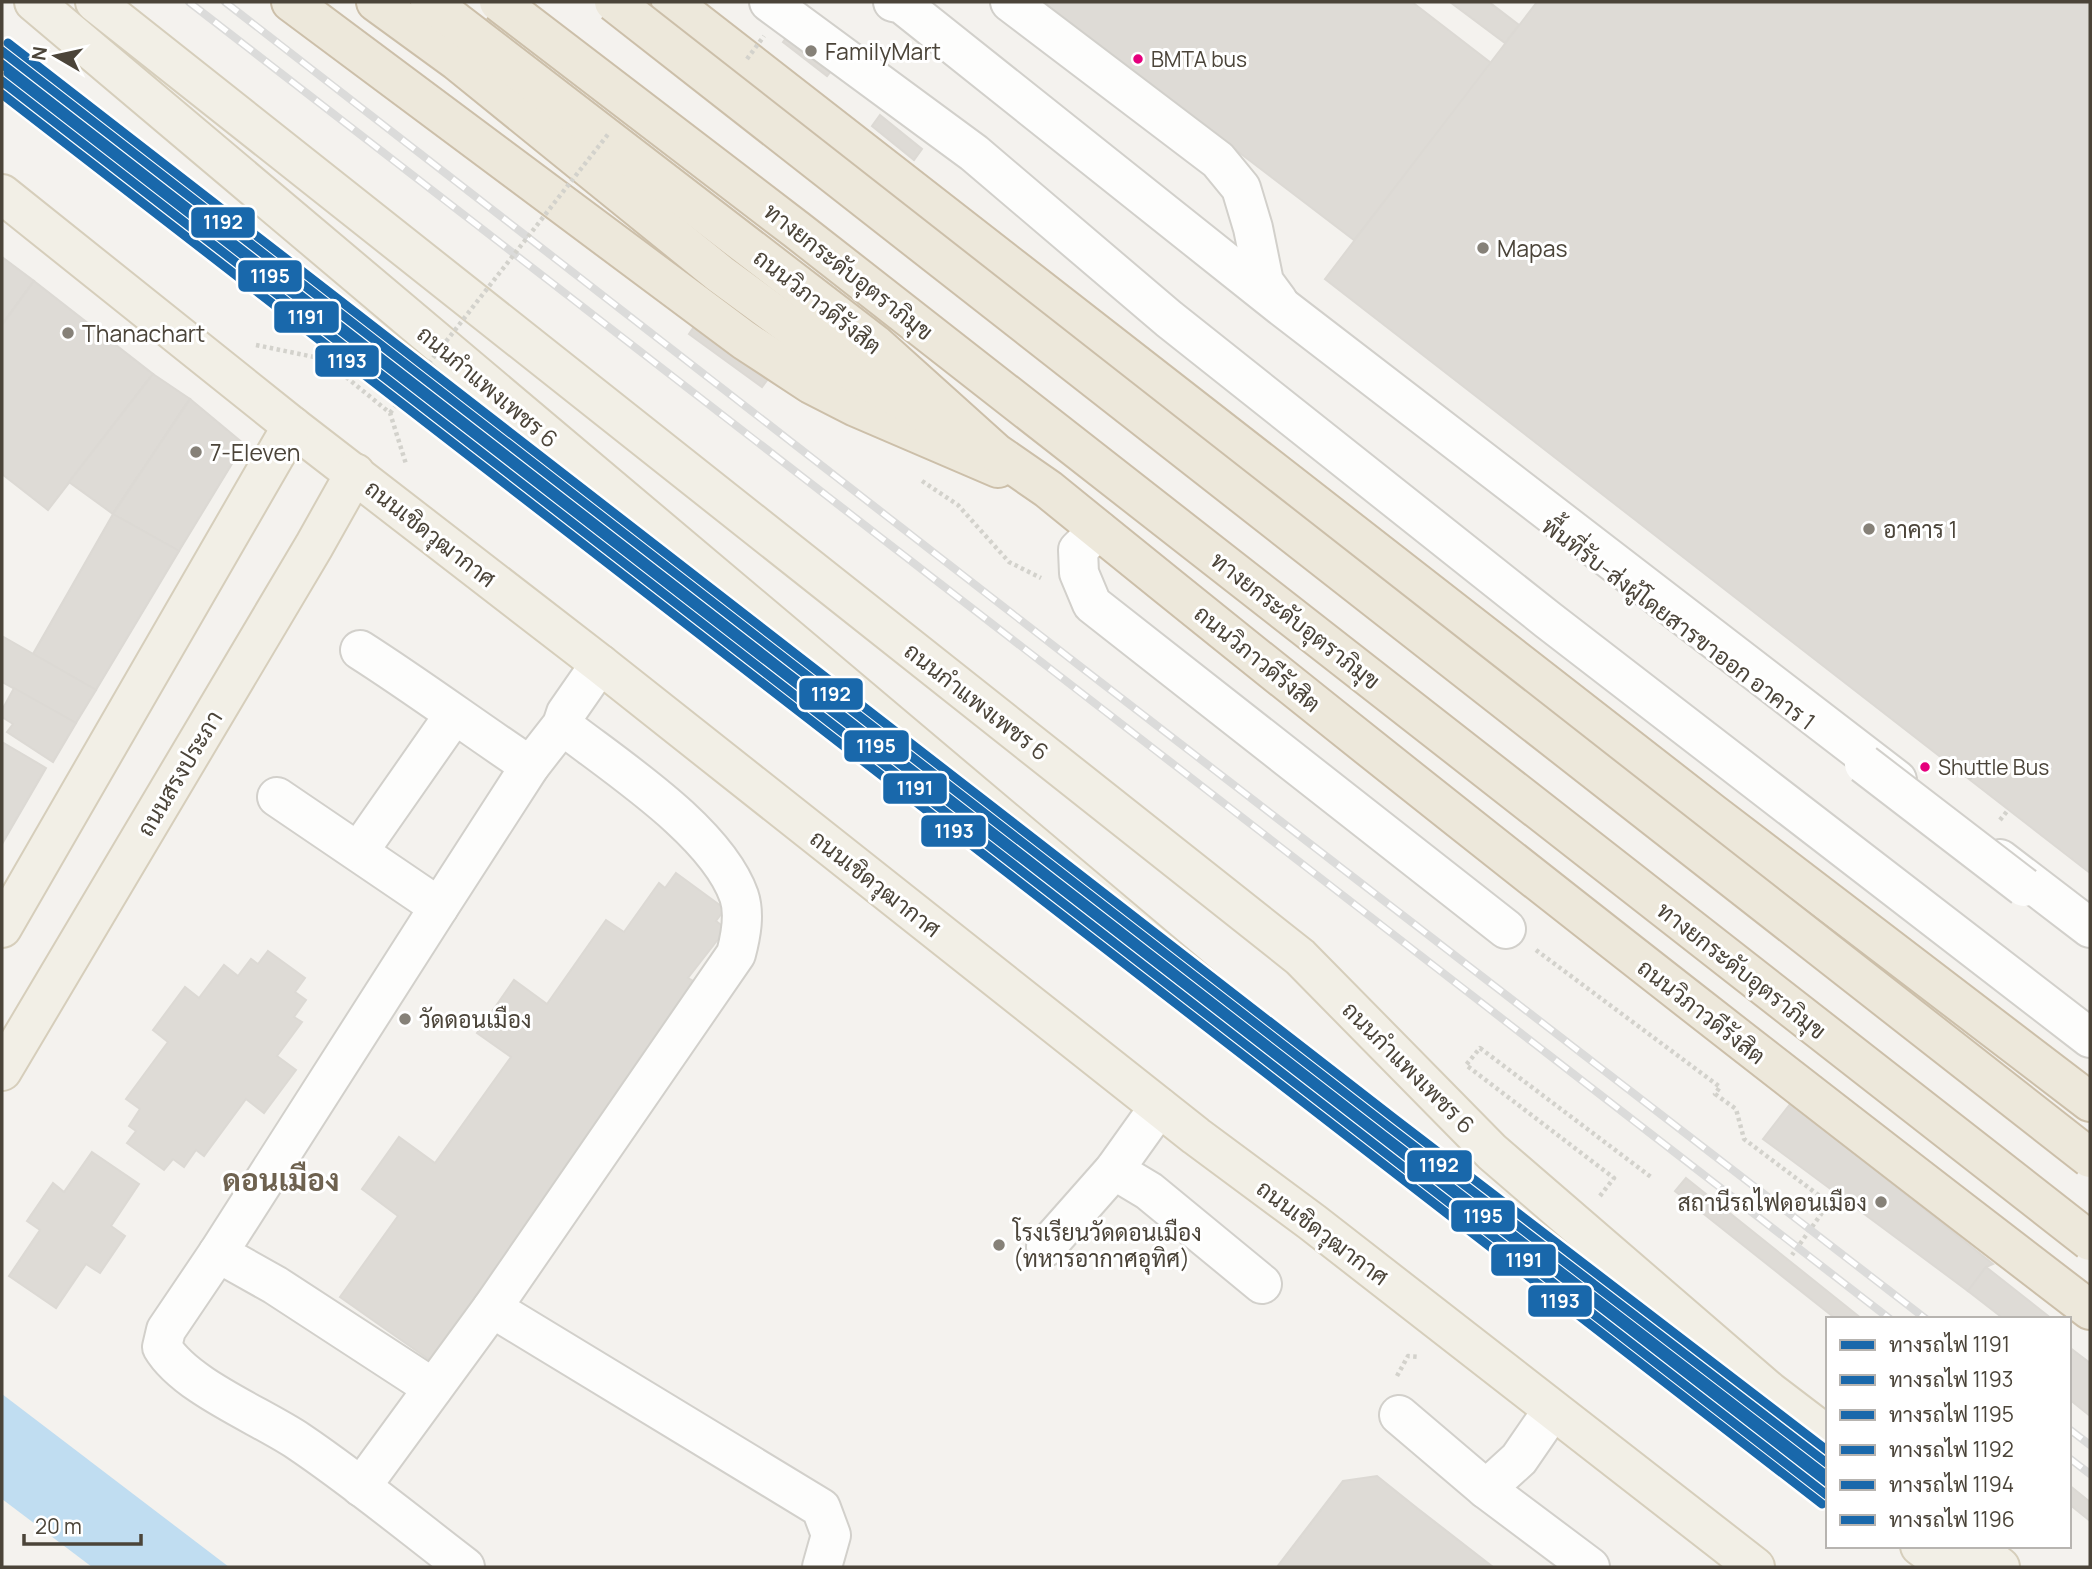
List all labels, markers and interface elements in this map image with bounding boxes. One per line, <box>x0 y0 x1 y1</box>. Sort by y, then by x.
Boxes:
north arrow <box>21 21 91 91</box>
place label: FamilyMart <box>825 35 941 67</box>
marker: FamilyMart <box>803 43 819 59</box>
text: N <box>25 45 53 62</box>
place label: BMTA bus <box>1151 45 1247 73</box>
marker: BMTA bus <box>1131 52 1145 66</box>
street label: ทางยกระดับอุตราภิมุข <box>757 195 940 348</box>
line badge: 1192 <box>190 206 256 239</box>
text: 1192 <box>203 209 243 235</box>
place label: Mapas <box>1497 232 1568 264</box>
marker: Mapas <box>1475 240 1491 256</box>
street label: ถนนวิภาวดีรังสิต <box>747 241 889 361</box>
line badge: 1195 <box>237 259 303 293</box>
text: 1195 <box>250 263 290 289</box>
line badge: 1191 <box>273 300 340 334</box>
text: 1191 <box>288 304 324 330</box>
place label: Thanachart <box>82 317 205 349</box>
street label: ถนนกำแพงเพชร 6 <box>411 317 565 455</box>
marker: Thanachart <box>60 325 76 341</box>
line badge: 1193 <box>314 344 380 378</box>
text: 1193 <box>327 348 367 374</box>
place label: 7-Eleven <box>210 436 300 468</box>
marker: 7-Eleven <box>188 444 204 460</box>
street label: ถนนเชิดวุฒากาศ <box>358 472 503 595</box>
street label: พื้นที่รับ-ส่งผู้โดยสารขาออก อาคาร 1 <box>1534 505 1825 738</box>
place label: อาคาร 1 <box>1883 513 1957 545</box>
marker: อาคาร 1 <box>1861 521 1877 537</box>
street label: ทางยกระดับอุตราภิมุข <box>1204 544 1387 697</box>
street label: ถนนวิภาวดีรังสิต <box>1188 597 1328 719</box>
street label: ถนนกำแพงเพชร 6 <box>898 635 1056 767</box>
line badge: 1192 <box>798 677 864 711</box>
text: 1192 <box>811 681 851 707</box>
street label: ถนนสรงประภา <box>129 704 229 842</box>
line badge: 1195 <box>843 729 910 763</box>
text: 1195 <box>856 733 896 759</box>
place label: Shuttle Bus <box>1938 753 2049 781</box>
marker: Shuttle Bus <box>1918 760 1932 774</box>
line badge: 1191 <box>882 772 948 805</box>
text: 1191 <box>897 775 933 801</box>
line badge: 1193 <box>920 814 987 848</box>
text: 1193 <box>934 818 974 844</box>
street label: ถนนเชิดวุฒากาศ <box>803 822 948 945</box>
street label: ทางยกระดับอุตราภิมุข <box>1650 894 1833 1047</box>
street label: ถนนวิภาวดีรังสิต <box>1631 951 1773 1071</box>
street label: ถนนกำแพงเพชร 6 <box>1336 994 1482 1140</box>
place label: วัดดอนเมือง <box>419 1003 531 1035</box>
marker: วัดดอนเมือง <box>397 1011 413 1027</box>
line badge: 1192 <box>1406 1149 1473 1183</box>
text: 1192 <box>1419 1152 1459 1178</box>
district label: ดอนเมือง <box>222 1159 340 1200</box>
street label: ถนนเชิดวุฒากาศ <box>1250 1172 1396 1293</box>
place label: สถานีรถไฟดอนเมือง <box>1678 1186 1867 1218</box>
marker: สถานีรถไฟดอนเมือง <box>1873 1194 1889 1210</box>
line badge: 1195 <box>1450 1199 1516 1233</box>
text: 1195 <box>1463 1203 1503 1229</box>
place label: โรงเรียนวัดดอนเมือง (ทหารอากาศอุทิศ) <box>1011 1216 1202 1275</box>
marker: โรงเรียนวัดดอนเมือง (ทหารอากาศอุทิศ) <box>991 1237 1007 1253</box>
line badge: 1191 <box>1490 1243 1557 1277</box>
text: 1191 <box>1506 1247 1542 1273</box>
line badge: 1193 <box>1527 1284 1593 1318</box>
text: 1193 <box>1540 1288 1580 1314</box>
legend <box>1826 1317 2071 1548</box>
text: ทางรถไฟ 1191 <box>1889 1330 2010 1358</box>
text: ทางรถไฟ 1193 <box>1889 1365 2013 1393</box>
text: ทางรถไฟ 1195 <box>1889 1400 2014 1428</box>
text: ทางรถไฟ 1192 <box>1889 1435 2014 1463</box>
text: ทางรถไฟ 1194 <box>1889 1470 2014 1498</box>
scale bar <box>24 1502 142 1546</box>
text: ทางรถไฟ 1196 <box>1889 1505 2015 1533</box>
text: 20 m <box>35 1512 82 1540</box>

